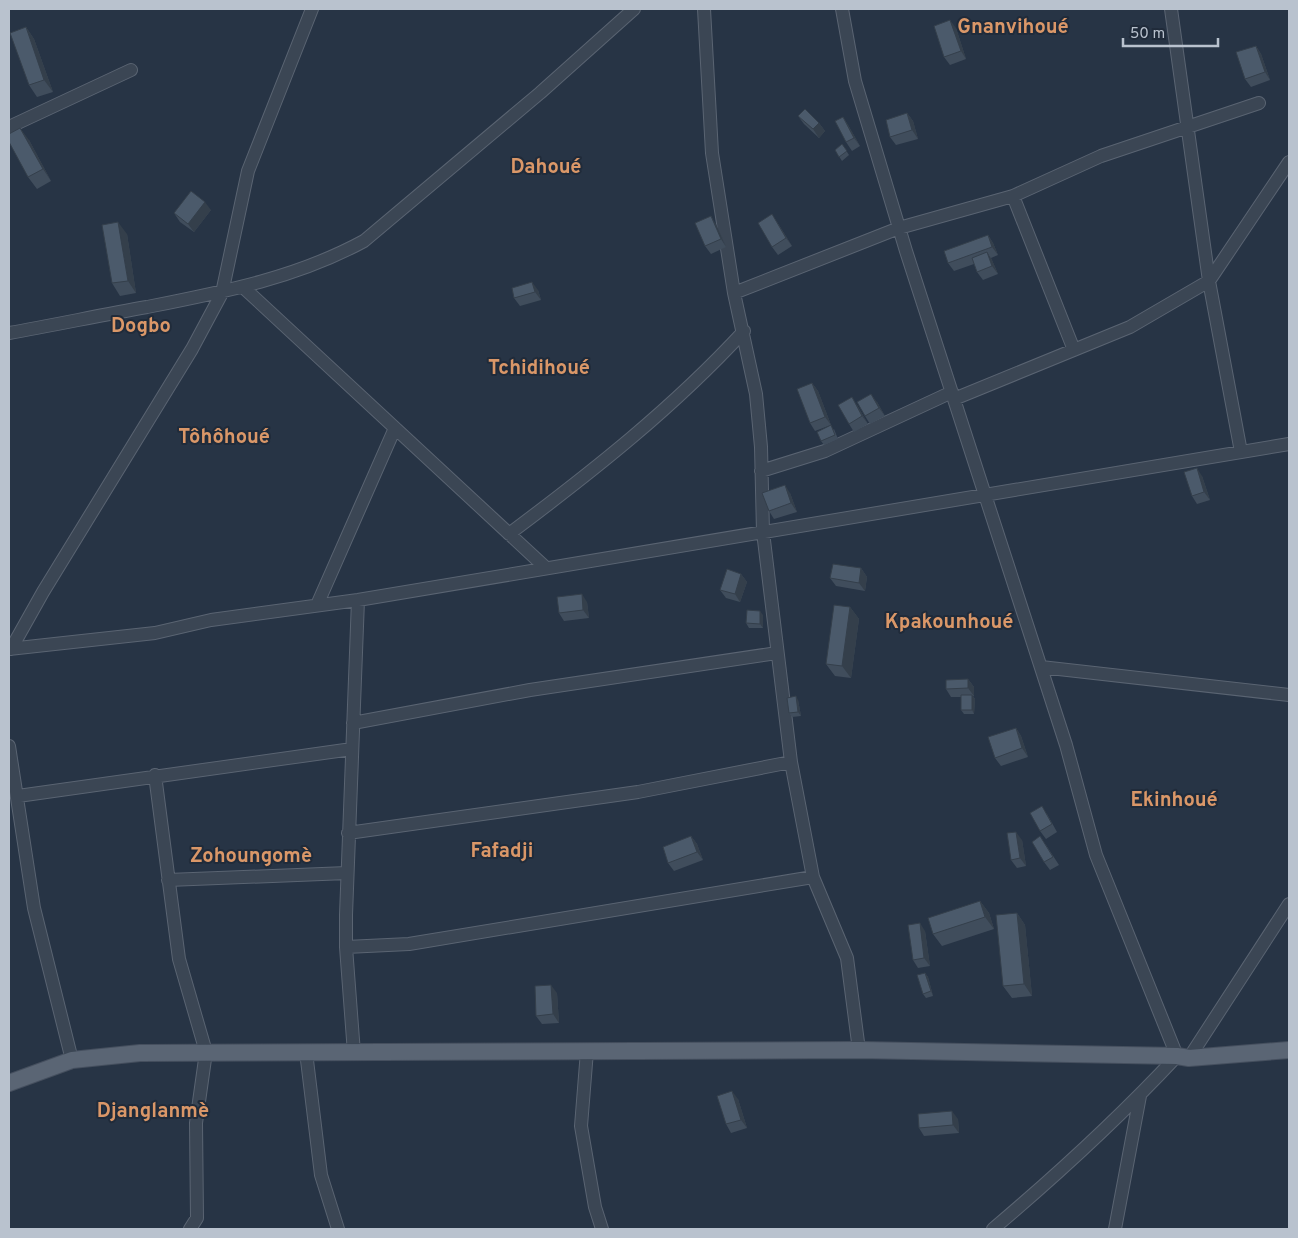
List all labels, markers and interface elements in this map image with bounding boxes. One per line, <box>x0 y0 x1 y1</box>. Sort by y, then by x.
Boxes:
district label: Gnanvihoué <box>957 15 1069 41</box>
scale bar <box>1123 15 1218 47</box>
text: 50 m <box>1130 25 1165 44</box>
district label: Dahoué <box>510 155 582 181</box>
district label: Dogbo <box>111 314 171 340</box>
district label: Tchidihoué <box>488 356 590 382</box>
district label: Tôhôhoué <box>178 425 270 451</box>
district label: Kpakounhoué <box>885 610 1013 636</box>
district label: Ekinhoué <box>1130 788 1218 814</box>
district label: Fafadji <box>471 839 533 865</box>
district label: Zohoungomè <box>190 844 312 870</box>
district label: Djanglanmè <box>97 1099 209 1125</box>

